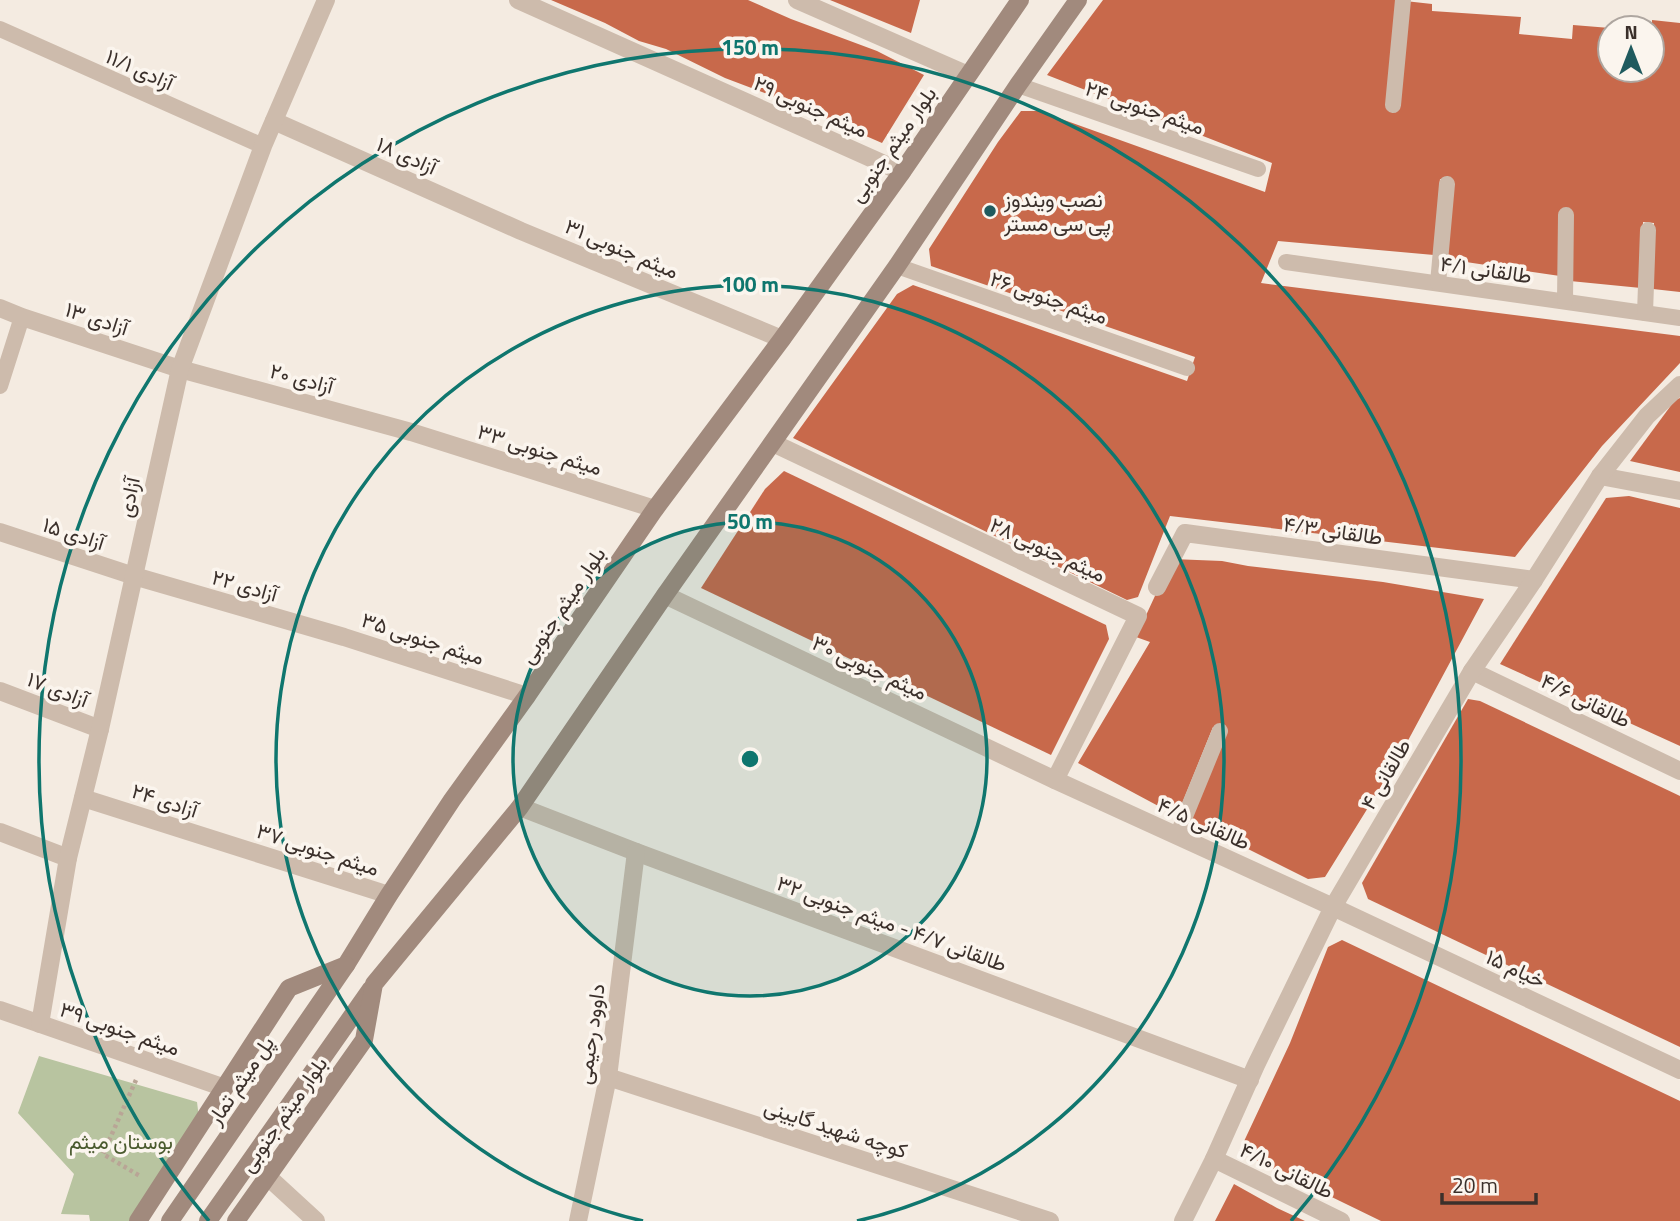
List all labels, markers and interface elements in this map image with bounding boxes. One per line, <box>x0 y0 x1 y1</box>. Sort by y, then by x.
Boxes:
north arrow <box>1596 14 1666 84</box>
text: N <box>1624 17 1638 46</box>
text: 150 m <box>721 31 779 63</box>
street label: آزادی ۱۱/۱ <box>101 40 181 99</box>
street label: میثم جنوبی ۲۹ <box>749 67 873 145</box>
street label: میثم جنوبی ۲۴ <box>1081 72 1209 142</box>
street label: بلوار میثم جنوبی <box>840 79 944 209</box>
street label: آزادی ۱۸ <box>372 127 444 183</box>
place label: نصب ویندوز پی سی مستر <box>1003 183 1111 239</box>
marker: نصب ویندوز پی سی مستر <box>982 203 998 219</box>
street label: میثم جنوبی ۳۱ <box>560 210 684 286</box>
street label: طالقانی ۴/۱ <box>1438 247 1534 291</box>
street label: میثم جنوبی ۲۶ <box>986 262 1112 332</box>
text: 100 m <box>721 268 779 300</box>
street label: آزادی ۱۳ <box>61 293 135 344</box>
street label: آزادی ۲۰ <box>267 354 340 402</box>
street label: میثم جنوبی ۳۳ <box>474 415 606 483</box>
street label: آزادی <box>108 472 148 520</box>
text: 50 m <box>727 505 773 537</box>
street label: طالقانی ۴/۳ <box>1281 507 1385 553</box>
street label: آزادی ۱۵ <box>39 508 111 559</box>
street label: میثم جنوبی ۲۸ <box>985 508 1111 590</box>
street label: بلوار میثم جنوبی <box>511 540 613 670</box>
street label: آزادی ۲۲ <box>208 560 284 610</box>
street label: میثم جنوبی ۳۵ <box>357 603 489 673</box>
street label: میثم جنوبی ۳۰ <box>807 626 933 708</box>
street label: آزادی ۱۷ <box>23 663 95 716</box>
street label: طالقانی ۴/۶ <box>1536 665 1636 735</box>
street label: طالقانی ۴ <box>1352 732 1418 816</box>
centre of rings <box>738 747 762 771</box>
street label: آزادی ۲۴ <box>128 774 204 826</box>
street label: طالقانی ۴/۵ <box>1153 788 1255 858</box>
street label: میثم جنوبی ۳۷ <box>252 814 384 884</box>
street label: طالقانی ۴/۷ - میثم جنوبی ۳۲ <box>772 866 1012 980</box>
street label: خیام ۱۵ <box>1481 940 1551 996</box>
street label: داوود رحیمی <box>567 982 613 1086</box>
street label: میثم جنوبی ۳۹ <box>56 993 184 1063</box>
street label: پل میثم تمار <box>198 1029 282 1132</box>
street label: بلوار میثم جنوبی <box>231 1049 335 1179</box>
street label: کوچه شهید گایینی <box>760 1090 912 1166</box>
park label: بوستان میثم <box>69 1125 173 1157</box>
street label: طالقانی ۴/۱۰ <box>1235 1133 1339 1207</box>
scale bar <box>1442 1162 1536 1206</box>
text: 20 m <box>1452 1169 1498 1201</box>

